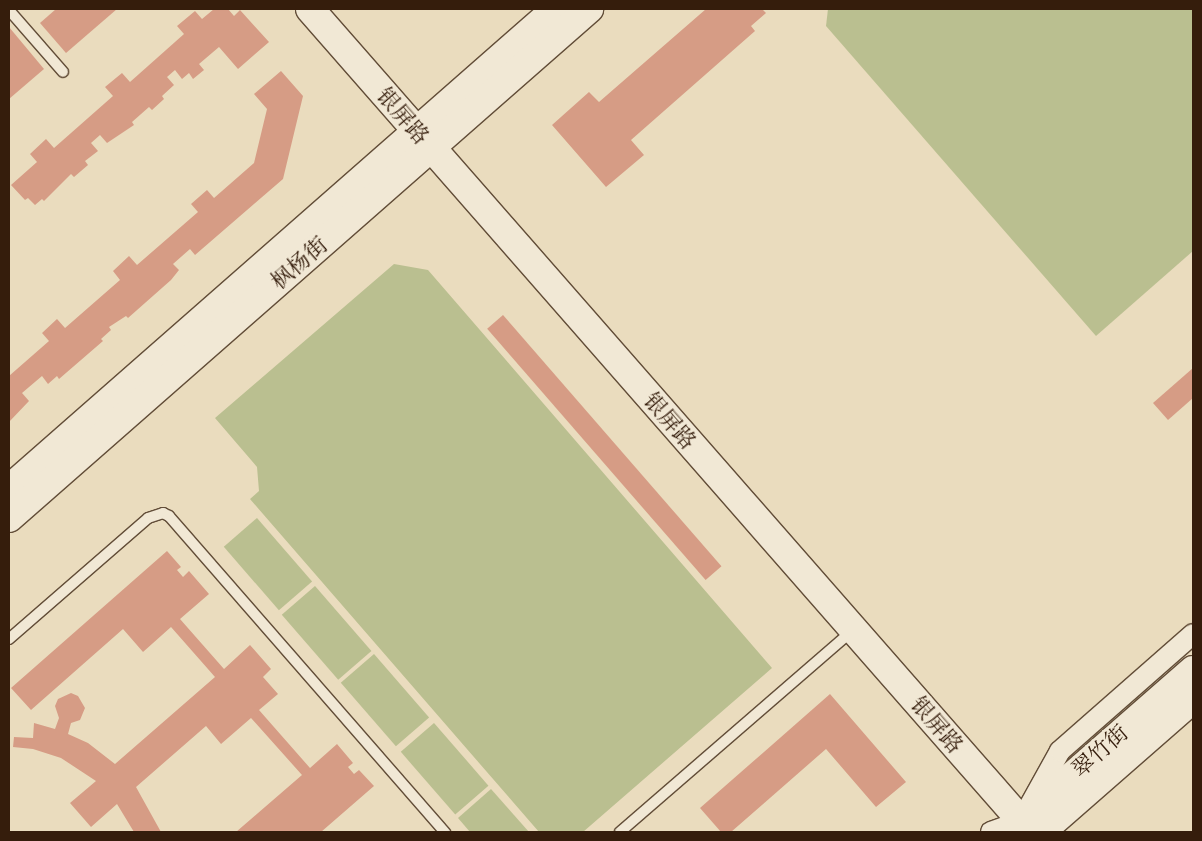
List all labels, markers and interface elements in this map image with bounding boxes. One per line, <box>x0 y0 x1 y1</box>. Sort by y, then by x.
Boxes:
street label: 银屏路 <box>371 82 435 150</box>
street label: 枫杨街 <box>265 231 333 295</box>
street label: 银屏路 <box>638 387 702 455</box>
street label: 银屏路 <box>905 691 969 759</box>
street label: 翠竹街 <box>1066 719 1134 783</box>

